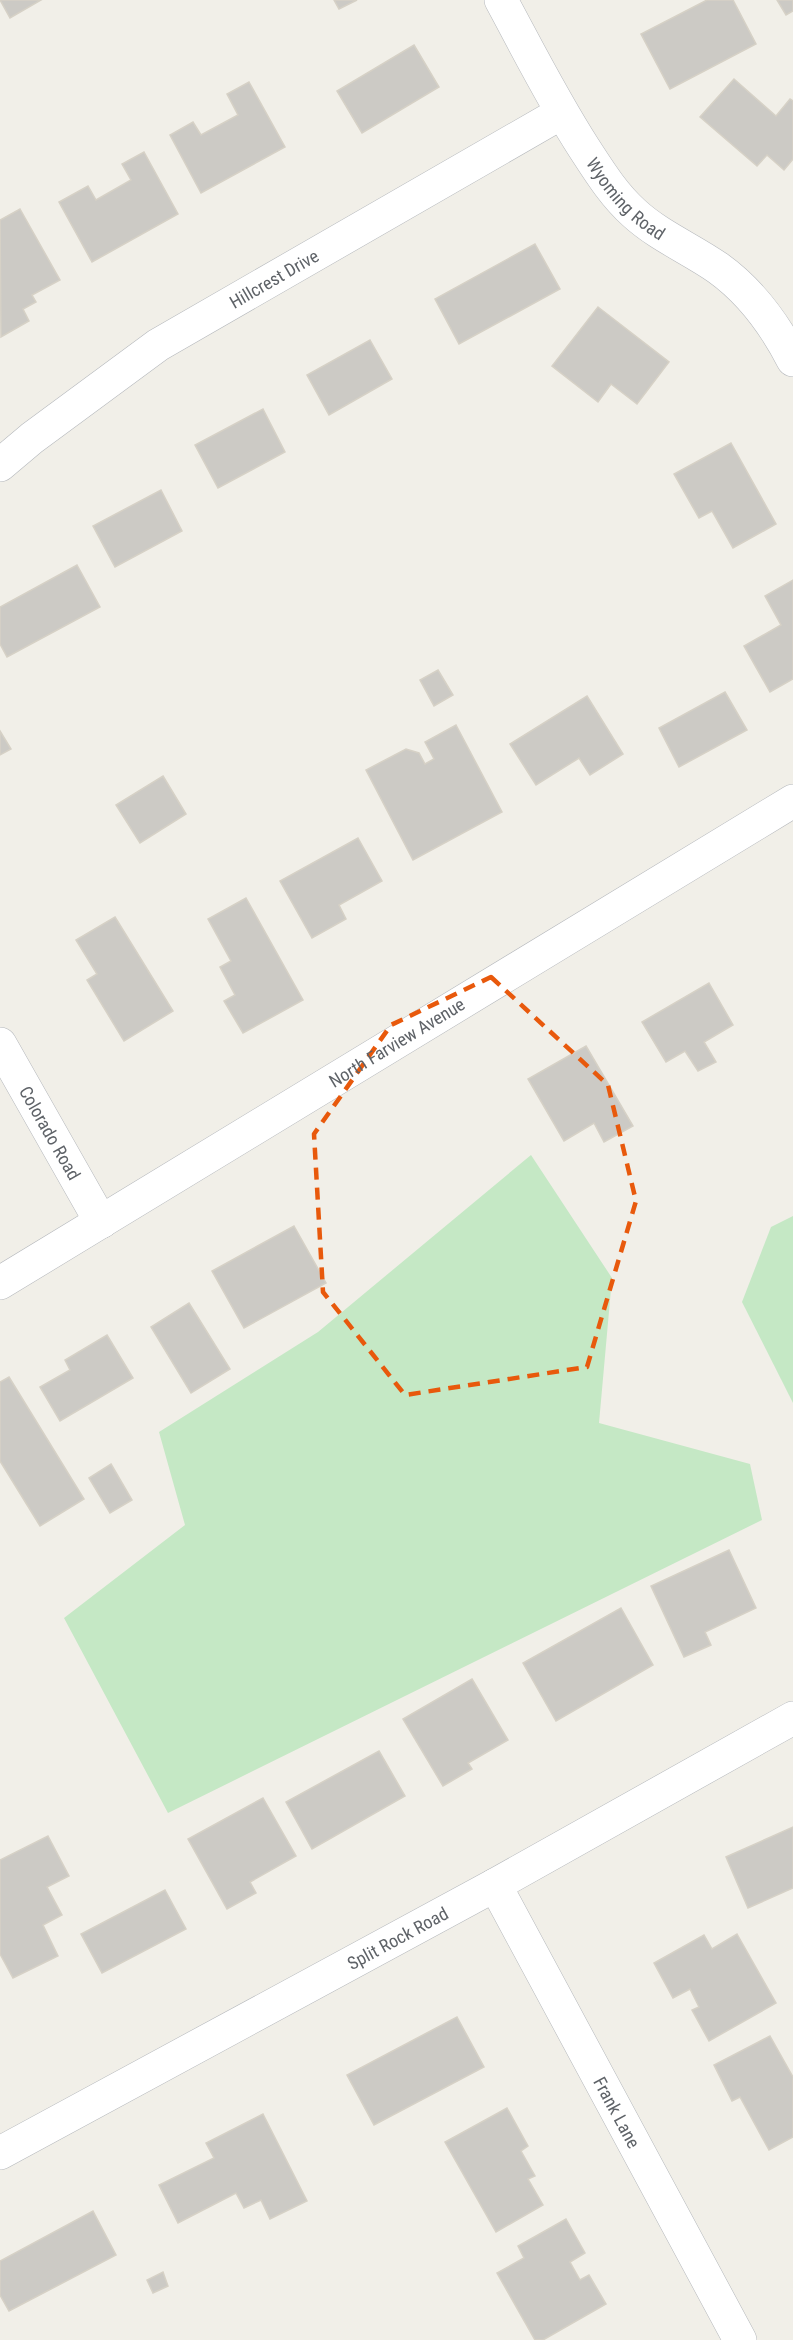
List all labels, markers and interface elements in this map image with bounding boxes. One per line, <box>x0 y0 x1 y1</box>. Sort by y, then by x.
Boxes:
street label: Wyoming Road <box>583 154 669 244</box>
street label: Hillcrest Drive <box>225 245 322 312</box>
street label: North Farview Avenue <box>325 993 468 1091</box>
street label: Colorado Road <box>15 1082 85 1183</box>
street label: Split Rock Road <box>344 1902 451 1974</box>
street label: Frank Lane <box>590 2073 645 2151</box>

